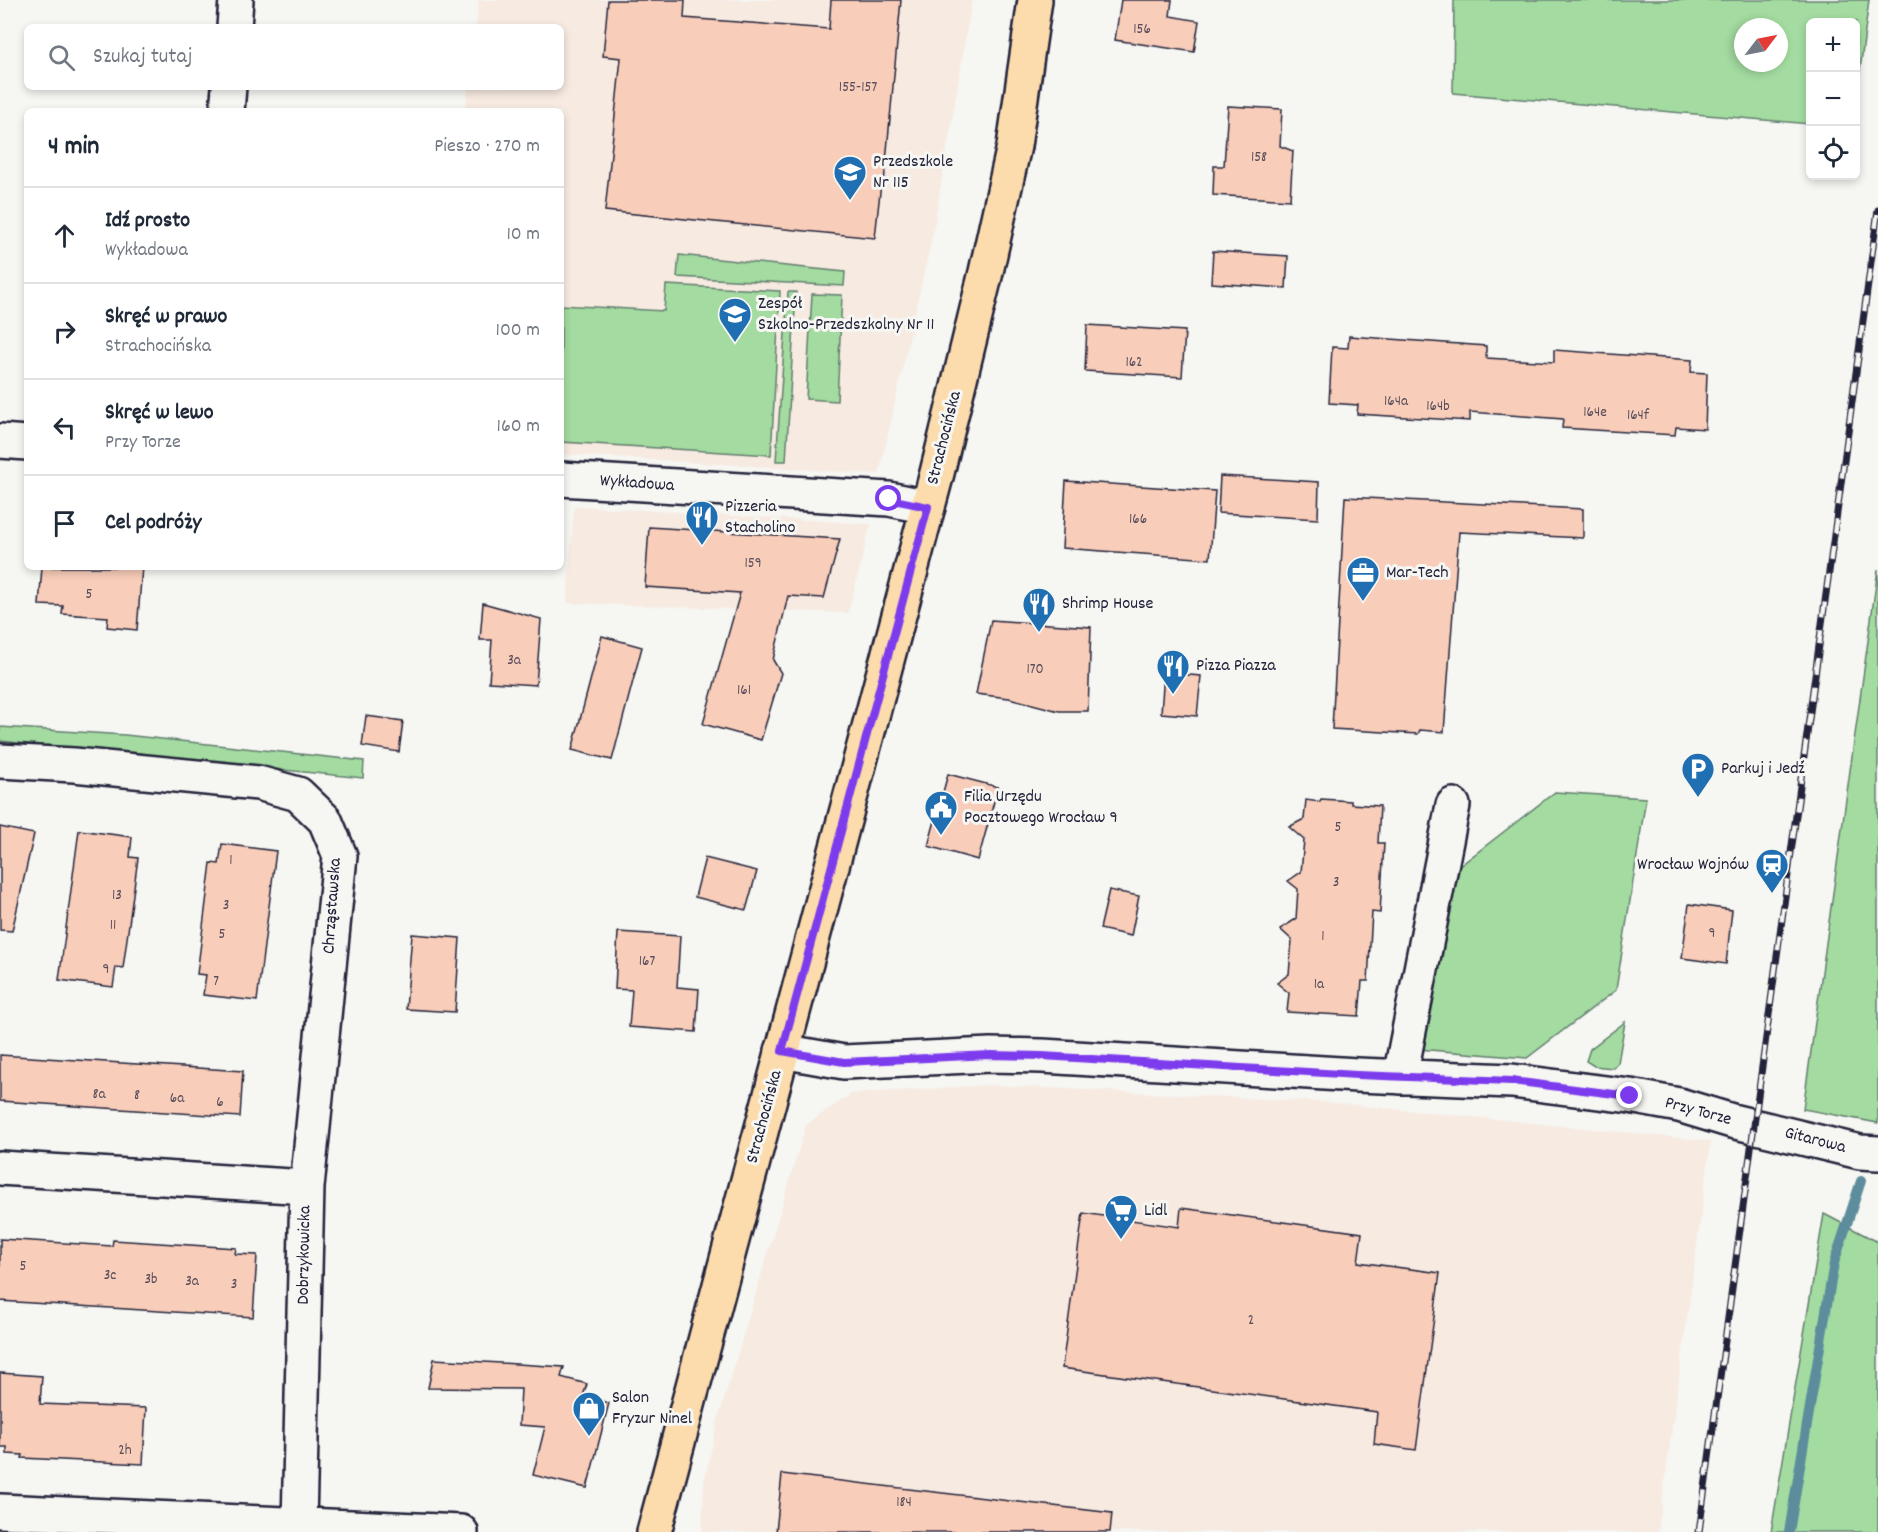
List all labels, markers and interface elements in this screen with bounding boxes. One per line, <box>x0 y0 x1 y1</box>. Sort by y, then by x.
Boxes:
north arrow <box>1734 18 1788 72</box>
map controls <box>1806 18 1860 180</box>
button: + <box>1806 18 1860 72</box>
house number: 156 <box>1133 19 1151 41</box>
search box <box>24 24 564 90</box>
icon: search <box>45 41 78 74</box>
text: Szukaj tutaj <box>93 42 192 73</box>
button: − <box>1806 72 1860 126</box>
house number: 155-157 <box>839 77 877 99</box>
button: locate <box>1806 126 1860 180</box>
text: 4 min <box>48 129 99 166</box>
text: Pieszo · 270 m <box>434 133 540 161</box>
house number: 158 <box>1251 147 1267 169</box>
place label: Przedszkole Nr 115 <box>873 150 953 196</box>
school or university icon: Przedszkole Nr 115 <box>832 154 868 201</box>
text: Idź prosto <box>105 206 190 237</box>
icon: ahead <box>48 219 81 252</box>
text: 10 m <box>506 221 540 249</box>
text: Wykładowa <box>105 237 188 265</box>
place label: Zespół Szkolno-Przedszkolny Nr 11 <box>758 292 934 338</box>
school or university icon: Zespół Szkolno-Przedszkolny Nr 11 <box>717 296 753 343</box>
text: Skręć w prawo <box>105 302 227 333</box>
icon: right <box>48 315 81 348</box>
text: 100 m <box>496 317 540 345</box>
text: Strachocińska <box>105 333 211 361</box>
house number: 162 <box>1125 352 1143 374</box>
street label: Strachocińska <box>921 388 969 487</box>
house number: 164a <box>1384 391 1409 413</box>
house number: 164b <box>1426 396 1450 418</box>
text: Skręć w lewo <box>105 398 214 429</box>
house number: 164e <box>1583 402 1607 424</box>
house number: 164f <box>1627 405 1650 427</box>
icon: left <box>48 411 81 444</box>
text: 160 m <box>497 413 540 441</box>
text: Przy Torze <box>105 429 181 457</box>
street label: Wykładowa <box>599 469 676 499</box>
route start <box>875 485 901 511</box>
place label: Pizzeria Stacholino <box>725 495 795 541</box>
restaurant icon: Pizzeria Stacholino <box>684 499 720 546</box>
icon: arrive <box>48 507 81 540</box>
text: Cel podróży <box>105 508 201 539</box>
house number: 166 <box>1129 509 1147 531</box>
house number: 159 <box>744 553 762 575</box>
office icon: Mar-Tech <box>1345 555 1381 602</box>
place label: Mar-Tech <box>1386 561 1448 586</box>
house number: 5 <box>86 584 93 606</box>
restaurant icon: Shrimp House <box>1021 586 1057 633</box>
place label: Shrimp House <box>1062 592 1154 617</box>
restaurant icon: Pizza Piazza <box>1155 648 1191 695</box>
house number: 3a <box>507 650 522 672</box>
place label: Pizza Piazza <box>1196 654 1276 679</box>
house number: 170 <box>1026 659 1044 681</box>
house number: 161 <box>737 680 751 702</box>
parking icon: Parkuj i Jedź <box>1680 751 1716 798</box>
place label: Parkuj i Jedź <box>1721 757 1806 782</box>
place label: Filia Urzędu Pocztowego Wrocław 9 <box>964 785 1118 831</box>
public building icon: Filia Urzędu Pocztowego Wrocław 9 <box>923 789 959 836</box>
house number: 5 <box>1335 817 1342 839</box>
station icon: Wrocław Wojnów <box>1754 847 1790 894</box>
house number: 1 <box>229 850 233 872</box>
place label: Wrocław Wojnów <box>1637 853 1749 878</box>
street label: Chrząstawska <box>317 857 349 955</box>
house number: 3 <box>1333 872 1339 894</box>
house number: 13 <box>112 885 122 907</box>
house number: 3 <box>223 895 229 917</box>
house number: 11 <box>110 915 116 937</box>
house number: 9 <box>1709 923 1715 945</box>
house number: 5 <box>219 924 226 946</box>
house number: 1 <box>1321 926 1325 948</box>
house number: 167 <box>639 951 655 973</box>
house number: 9 <box>103 959 109 981</box>
house number: 7 <box>213 971 219 993</box>
house number: 1a <box>1314 974 1325 996</box>
street label: Strachocińska <box>741 1067 790 1166</box>
route end <box>1616 1082 1642 1108</box>
house number: 8a <box>92 1084 106 1106</box>
house number: 8 <box>134 1085 140 1107</box>
house number: 6a <box>170 1088 185 1110</box>
street label: Przy Torze <box>1662 1091 1734 1133</box>
house number: 6 <box>216 1092 224 1114</box>
street label: Gitarowa <box>1782 1121 1849 1161</box>
supermarket icon: Lidl <box>1103 1193 1139 1240</box>
place label: Lidl <box>1144 1199 1168 1224</box>
street label: Dobrzykowicka <box>292 1205 318 1305</box>
house number: 5 <box>20 1256 27 1278</box>
house number: 3c <box>104 1265 116 1287</box>
house number: 3b <box>144 1269 158 1291</box>
house number: 3a <box>185 1271 200 1293</box>
house number: 3 <box>231 1274 237 1296</box>
house number: 2 <box>1248 1310 1254 1332</box>
place label: Salon Fryzur Ninel <box>612 1386 693 1432</box>
shop icon: Salon Fryzur Ninel <box>571 1390 607 1437</box>
house number: 2h <box>118 1440 132 1462</box>
house number: 184 <box>896 1492 912 1514</box>

